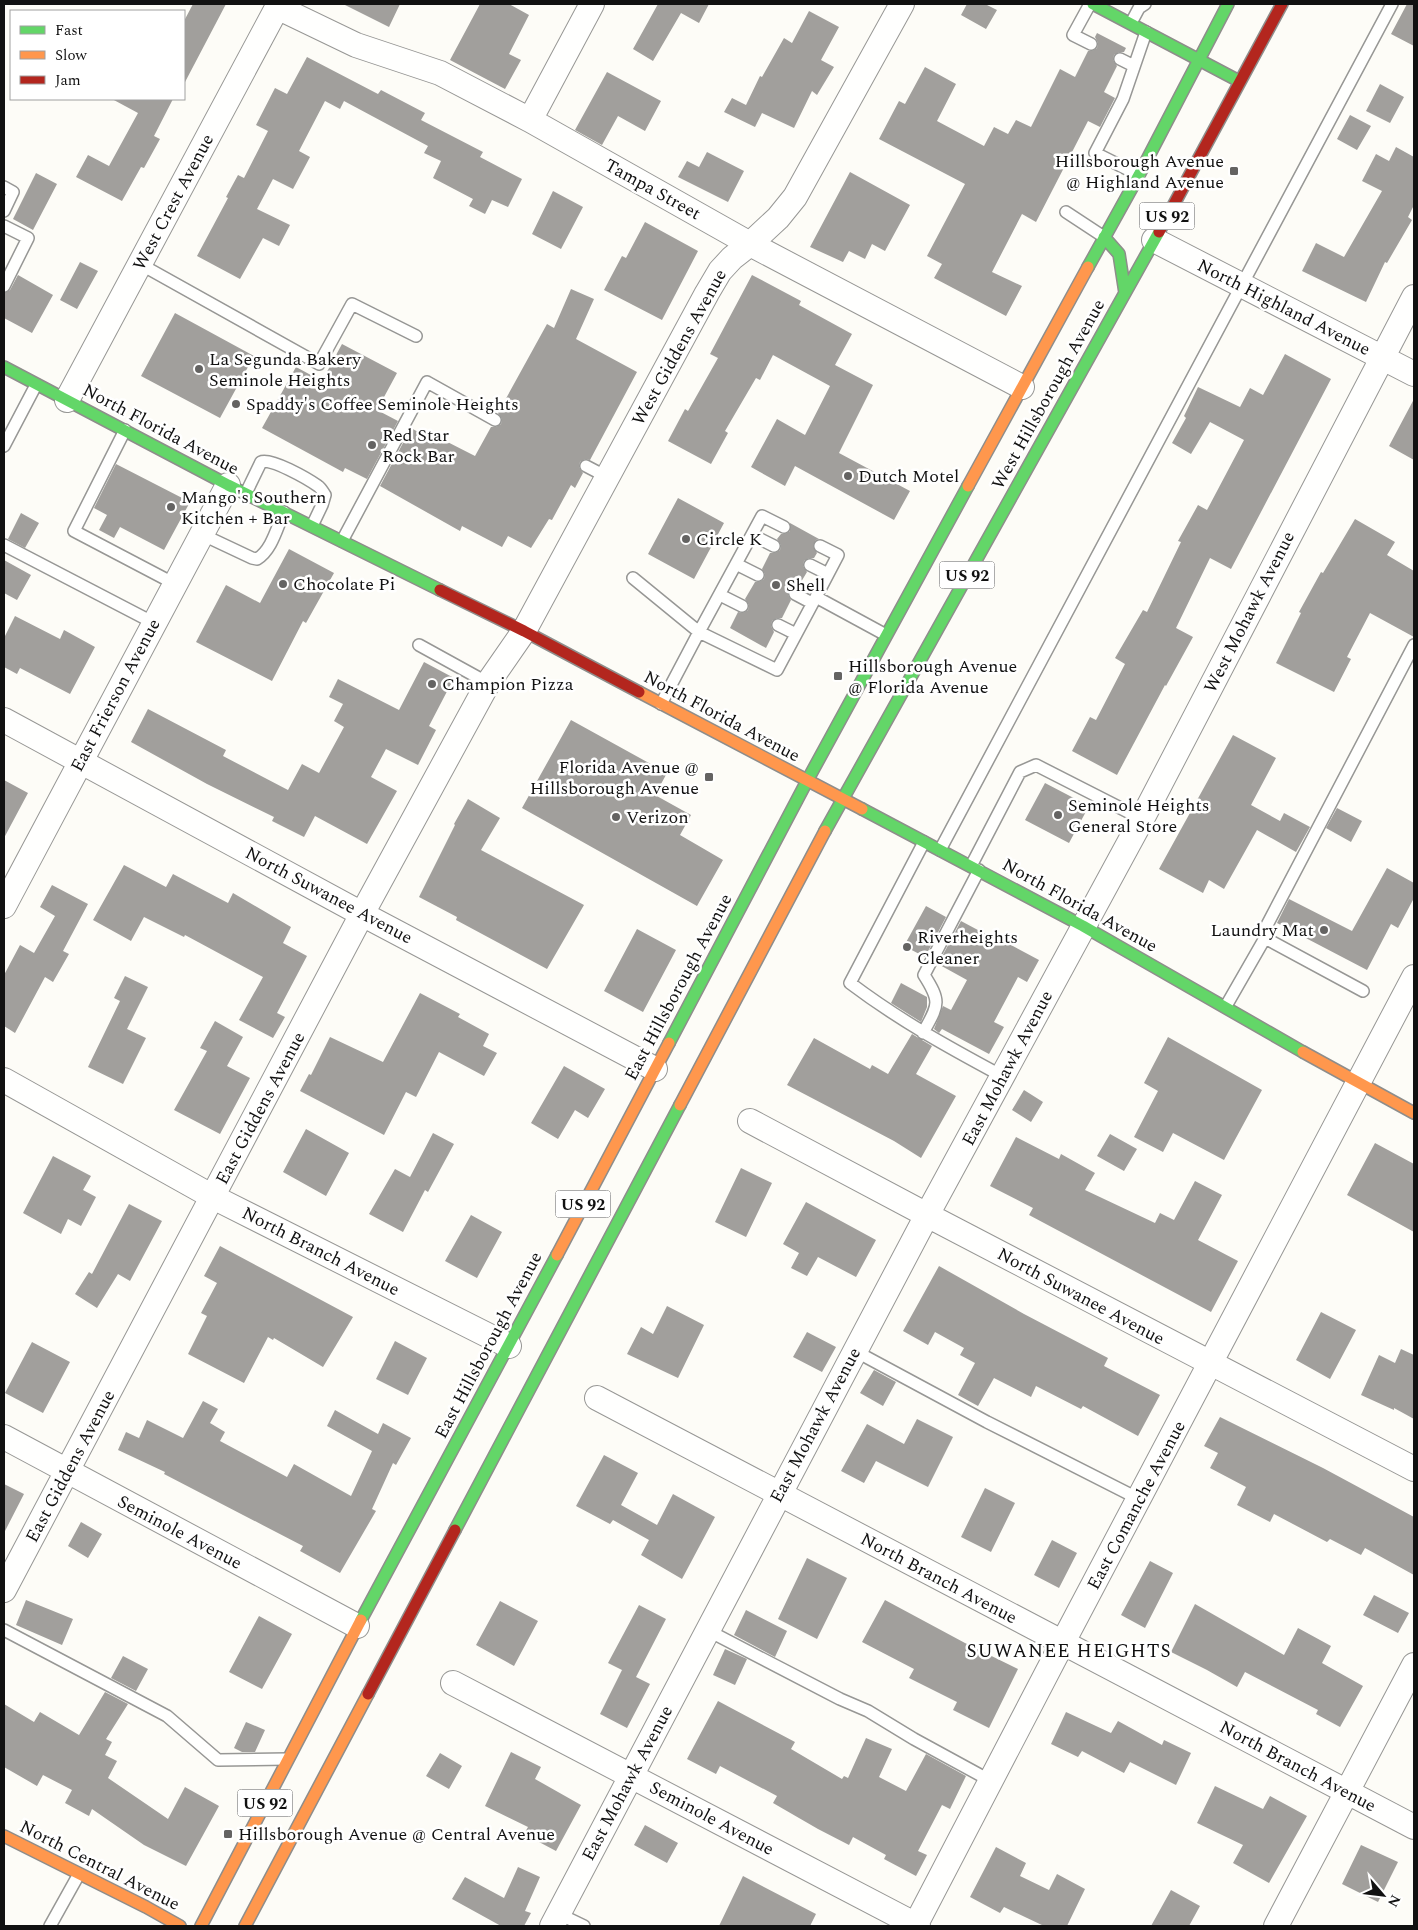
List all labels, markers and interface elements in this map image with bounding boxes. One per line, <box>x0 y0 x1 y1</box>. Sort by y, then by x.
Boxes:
legend <box>10 10 185 100</box>
text: Fast <box>55 19 83 42</box>
text: Slow <box>55 44 87 67</box>
text: Jam <box>55 69 81 92</box>
street label: West Crest Avenue <box>126 129 221 275</box>
place label: Hillsborough Avenue @ Highland Avenue <box>1055 148 1224 196</box>
street label: Tampa Street <box>600 152 706 227</box>
marker: Hillsborough Avenue @ Highland Avenue <box>1228 165 1240 177</box>
road number: US 92 <box>1140 202 1194 230</box>
street label: North Highland Avenue <box>1192 252 1375 363</box>
street label: West Giddens Avenue <box>625 264 734 430</box>
street label: West Hillsborough Avenue <box>985 294 1112 494</box>
place label: La Segunda Bakery Seminole Heights <box>209 346 362 394</box>
marker: La Segunda Bakery Seminole Heights <box>193 363 205 375</box>
street label: North Florida Avenue <box>78 377 244 482</box>
place label: Spaddy's Coffee Seminole Heights <box>246 391 519 418</box>
marker: Spaddy's Coffee Seminole Heights <box>230 398 242 410</box>
place label: Red Star Rock Bar <box>382 422 455 470</box>
marker: Red Star Rock Bar <box>366 439 378 451</box>
place label: Dutch Motel <box>858 463 959 490</box>
marker: Dutch Motel <box>842 470 854 482</box>
place label: Mango's Southern Kitchen + Bar <box>181 484 327 532</box>
marker: Mango's Southern Kitchen + Bar <box>165 501 177 513</box>
place label: Circle K <box>696 526 762 553</box>
street label: West Mohawk Avenue <box>1197 527 1302 698</box>
marker: Circle K <box>680 533 692 545</box>
road number: US 92 <box>940 562 994 588</box>
place label: Chocolate Pi <box>293 571 396 598</box>
place label: Shell <box>786 572 825 599</box>
marker: Chocolate Pi <box>277 578 289 590</box>
marker: Shell <box>770 579 782 591</box>
street label: East Frierson Avenue <box>64 614 167 777</box>
place label: Hillsborough Avenue @ Florida Avenue <box>848 653 1017 701</box>
street label: North Florida Avenue <box>639 664 805 769</box>
marker: Hillsborough Avenue @ Florida Avenue <box>832 670 844 682</box>
place label: Champion Pizza <box>442 671 574 698</box>
marker: Champion Pizza <box>426 678 438 690</box>
place label: Florida Avenue @ Hillsborough Avenue <box>530 754 699 802</box>
marker: Florida Avenue @ Hillsborough Avenue <box>703 771 715 783</box>
place label: Seminole Heights General Store <box>1068 792 1210 840</box>
place label: Verizon <box>626 804 689 831</box>
marker: Seminole Heights General Store <box>1052 809 1064 821</box>
marker: Verizon <box>610 811 622 823</box>
street label: North Suwanee Avenue <box>240 840 417 951</box>
street label: North Florida Avenue <box>997 851 1162 959</box>
street label: East Hillsborough Avenue <box>618 889 739 1086</box>
place label: Laundry Mat <box>1210 917 1314 944</box>
place label: Riverheights Cleaner <box>917 924 1018 972</box>
marker: Laundry Mat <box>1318 924 1330 936</box>
marker: Riverheights Cleaner <box>901 941 913 953</box>
street label: East Mohawk Avenue <box>955 986 1060 1151</box>
street label: East Giddens Avenue <box>209 1027 312 1189</box>
road number: US 92 <box>556 1190 610 1218</box>
street label: North Branch Avenue <box>237 1200 404 1303</box>
street label: North Suwanee Avenue <box>992 1241 1169 1352</box>
street label: East Hillsborough Avenue <box>428 1247 549 1444</box>
street label: East Mohawk Avenue <box>763 1343 868 1508</box>
street label: East Giddens Avenue <box>19 1385 122 1547</box>
street label: East Comanche Avenue <box>1080 1416 1193 1595</box>
street label: Seminole Avenue <box>113 1488 247 1577</box>
street label: North Branch Avenue <box>856 1526 1022 1631</box>
district label: SUWANEE HEIGHTS <box>966 1637 1172 1666</box>
street label: East Mohawk Avenue <box>575 1701 680 1866</box>
street label: North Branch Avenue <box>1215 1714 1381 1819</box>
street label: Seminole Avenue <box>645 1774 779 1863</box>
road number: US 92 <box>238 1790 292 1816</box>
street label: North Central Avenue <box>15 1813 185 1918</box>
place label: Hillsborough Avenue @ Central Avenue <box>238 1821 555 1848</box>
marker: Hillsborough Avenue @ Central Avenue <box>222 1828 234 1840</box>
north arrow <box>1358 1870 1408 1920</box>
text: N <box>1382 1891 1406 1911</box>

